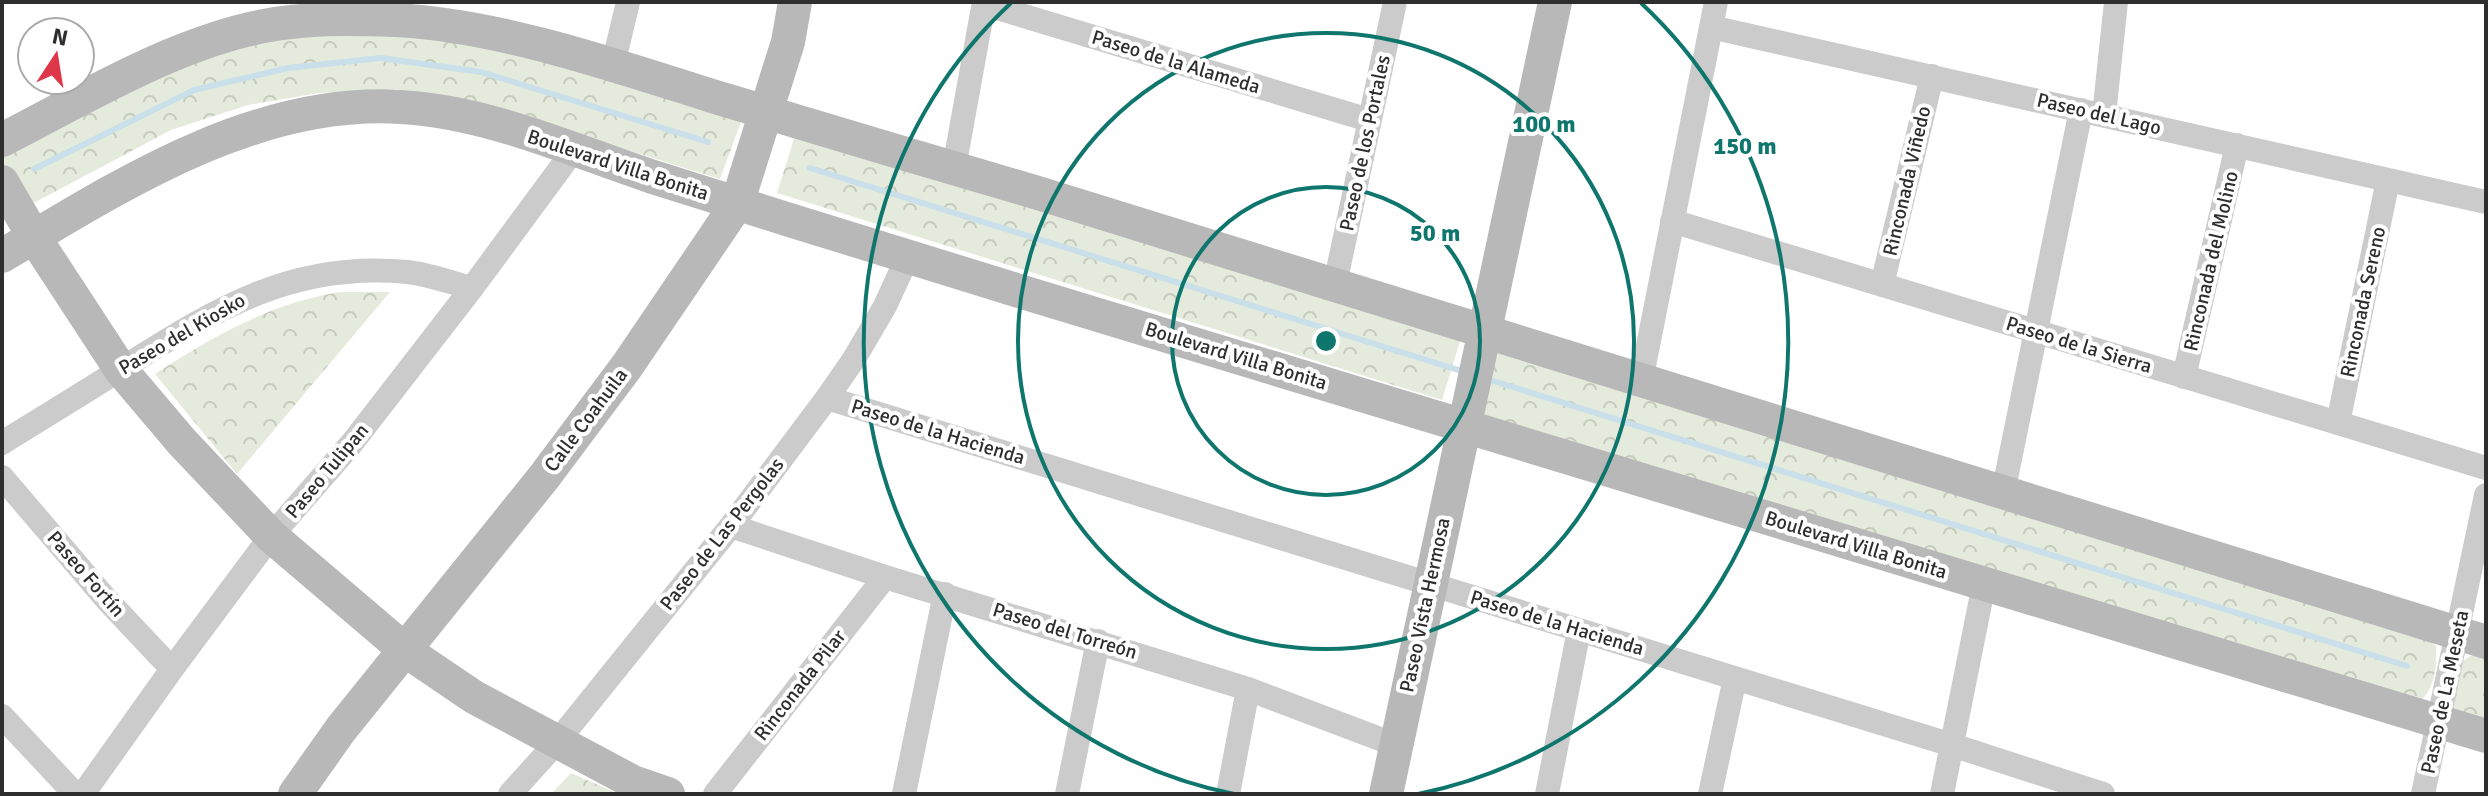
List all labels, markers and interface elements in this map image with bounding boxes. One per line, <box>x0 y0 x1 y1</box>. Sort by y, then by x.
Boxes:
north arrow <box>16 16 96 96</box>
text: N <box>50 22 70 52</box>
street label: Paseo de la Alameda <box>1089 24 1263 100</box>
street label: Paseo de los Portales <box>1334 52 1396 233</box>
street label: Paseo del Lago <box>2034 88 2164 140</box>
street label: Rinconada Viñedo <box>1878 104 1936 258</box>
text: 100 m <box>1512 109 1576 139</box>
street label: Boulevard Villa Bonita <box>524 124 712 206</box>
text: 150 m <box>1713 131 1777 161</box>
street label: Rinconada del Molino <box>2178 168 2244 354</box>
text: 50 m <box>1410 218 1460 248</box>
street label: Rinconada Sereno <box>2335 224 2391 380</box>
street label: Paseo del Kiosko <box>114 288 250 380</box>
street label: Paseo de la Sierra <box>2003 311 2155 379</box>
street label: Boulevard Villa Bonita <box>1142 316 1330 396</box>
centre of rings <box>1312 327 1340 355</box>
street label: Calle Coahuila <box>539 363 633 477</box>
street label: Paseo de la Hacienda <box>848 394 1028 470</box>
street label: Paseo Tulipan <box>280 418 374 524</box>
street label: Paseo de Las Pergolas <box>655 452 790 615</box>
street label: Boulevard Villa Bonita <box>1762 505 1950 585</box>
street label: Paseo Vista Hermosa <box>1394 515 1456 695</box>
street label: Paseo Fortín <box>42 526 130 622</box>
street label: Paseo de la Hacienda <box>1467 585 1647 661</box>
street label: Paseo del Torreón <box>990 597 1140 665</box>
street label: Paseo de La Meseta <box>2415 608 2475 776</box>
street label: Rinconada Pilar <box>749 624 852 746</box>

